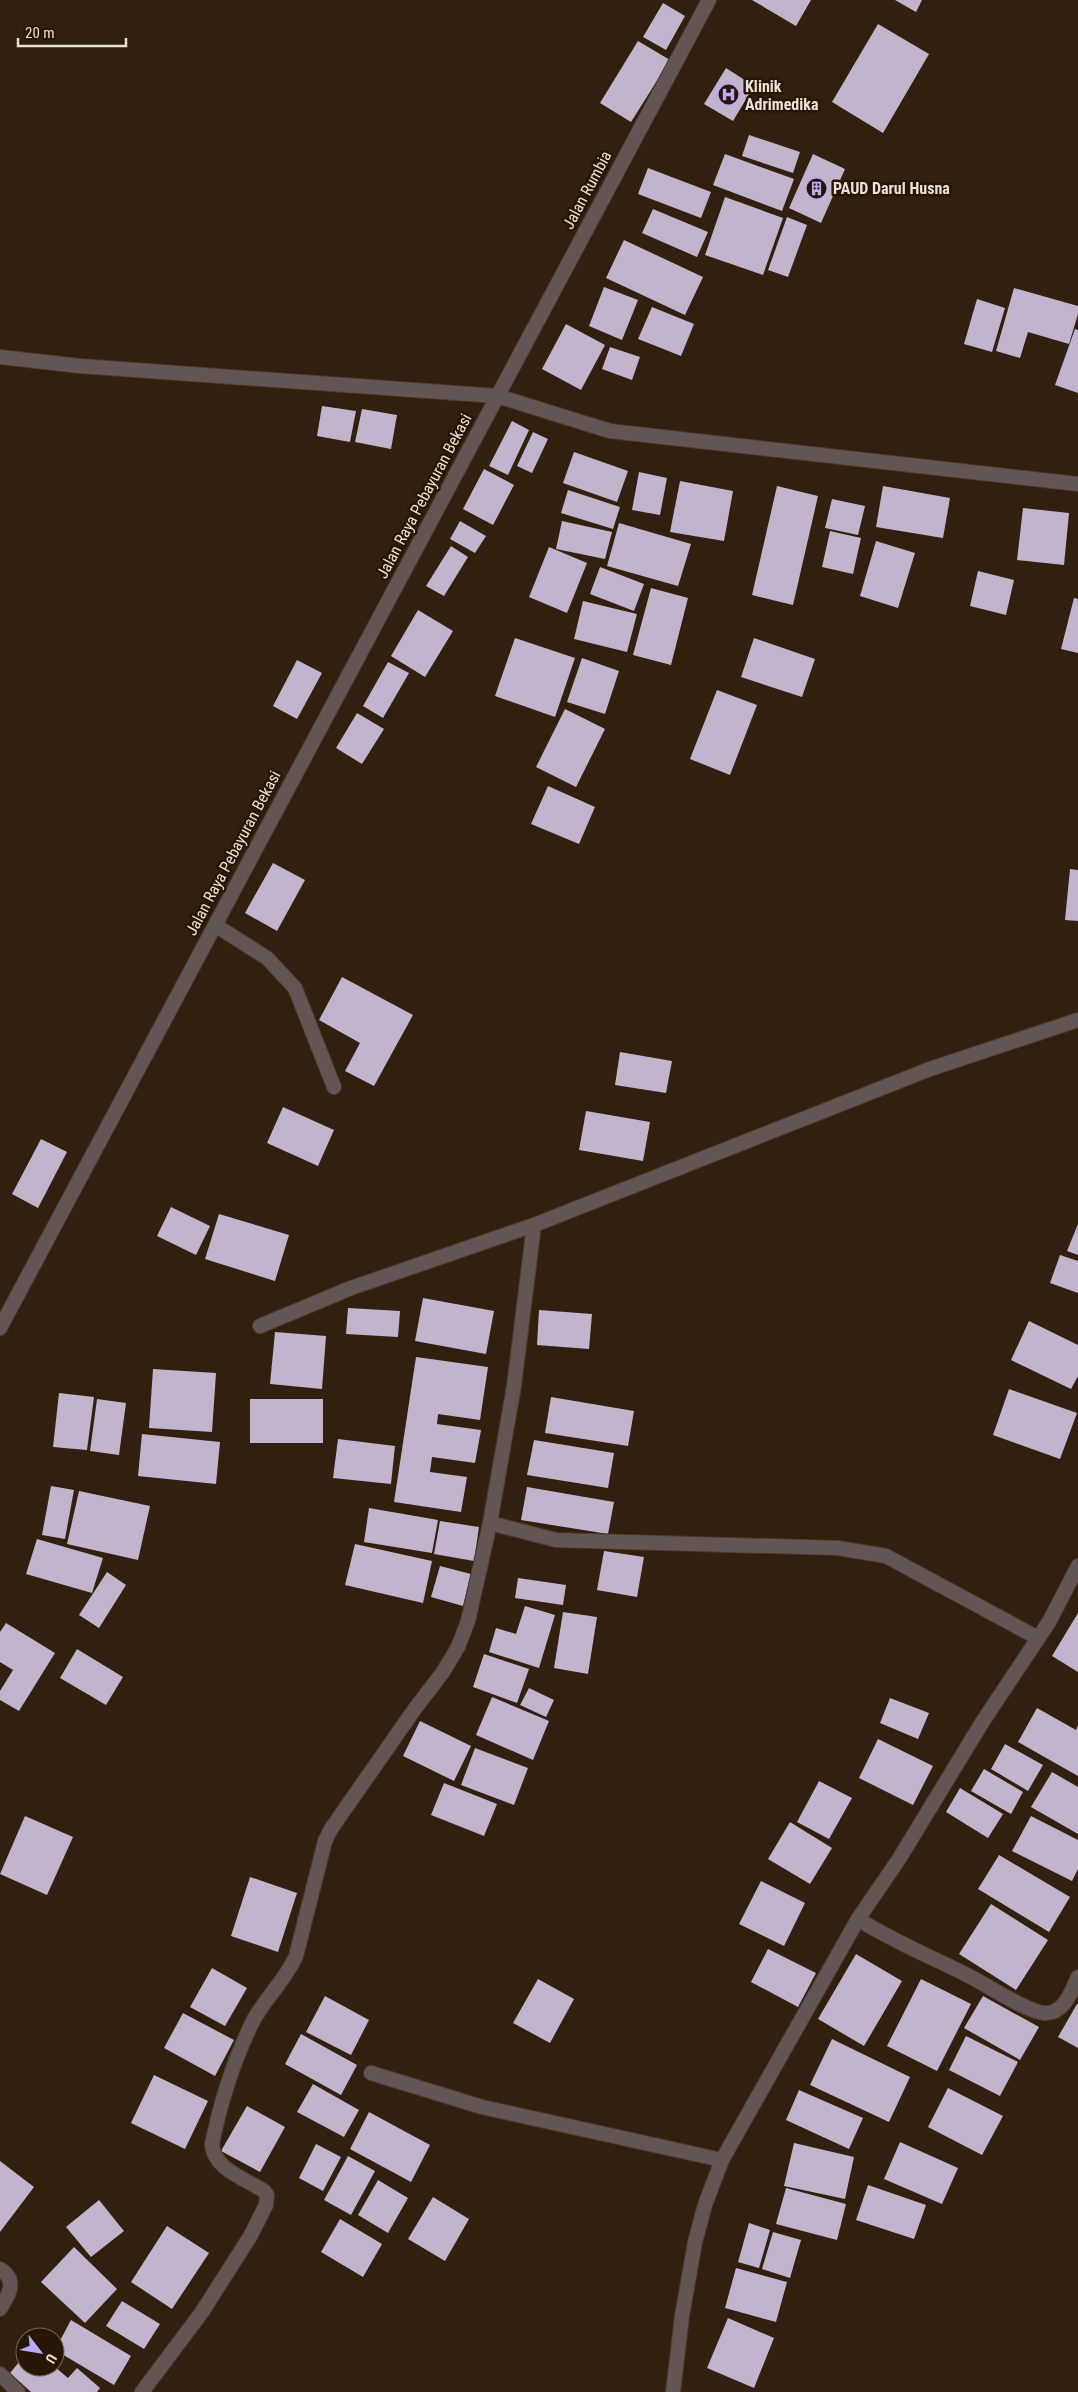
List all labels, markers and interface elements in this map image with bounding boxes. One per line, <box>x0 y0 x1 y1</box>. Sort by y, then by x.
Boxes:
scale bar <box>18 15 125 47</box>
text: 20 m <box>25 24 55 42</box>
place label: Klinik Adrimedika <box>745 77 819 114</box>
hospital icon: Klinik Adrimedika <box>717 83 741 107</box>
street label: Jalan Rumbia <box>559 148 615 232</box>
building icon: PAUD Darul Husna <box>805 176 829 200</box>
place label: PAUD Darul Husna <box>833 179 950 198</box>
street label: Jalan Raya Pebayuran Bekasi <box>372 410 476 582</box>
street label: Jalan Raya Pebayuran Bekasi <box>181 767 285 939</box>
north arrow <box>15 2327 65 2377</box>
text: U <box>42 2351 60 2366</box>

